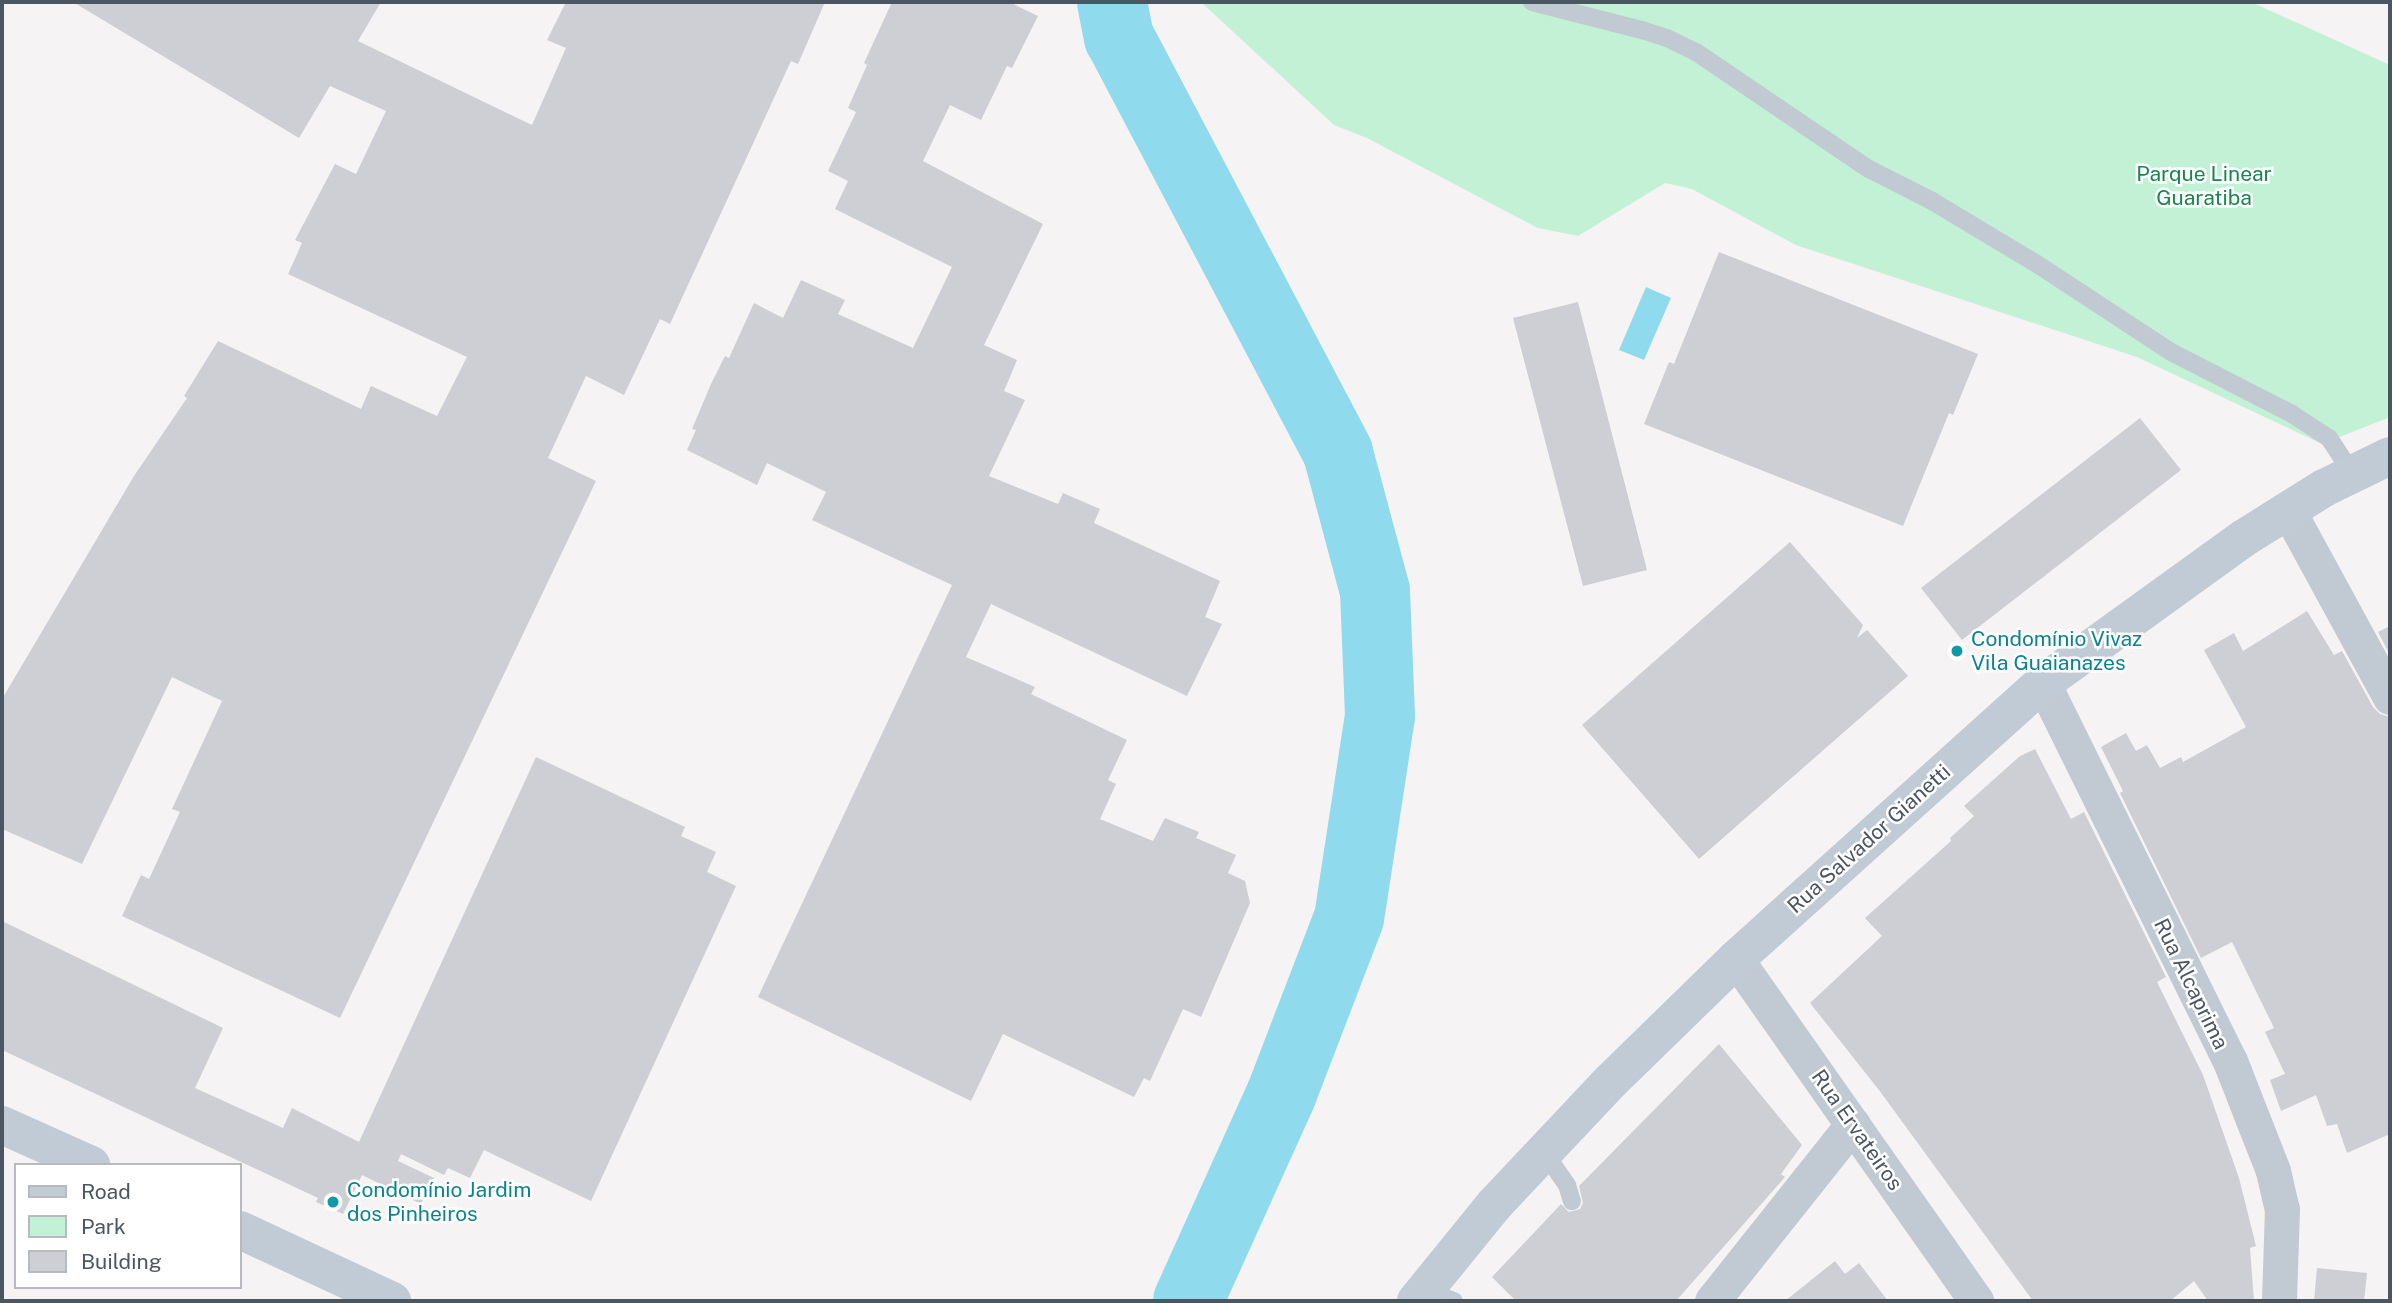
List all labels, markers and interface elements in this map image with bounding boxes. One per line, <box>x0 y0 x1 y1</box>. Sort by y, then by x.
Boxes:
park label: Parque Linear Guaratiba <box>2136 161 2272 211</box>
place label: Condomínio Vivaz Vila Guaianazes <box>1971 626 2143 676</box>
marker: Condomínio Vivaz Vila Guaianazes <box>1949 643 1965 659</box>
street label: Rua Salvador Gianetti <box>1782 759 1956 919</box>
street label: Rua Alcaprima <box>2148 914 2234 1054</box>
street label: Rua Ervateiros <box>1806 1065 1908 1195</box>
legend <box>14 1163 242 1289</box>
place label: Condomínio Jardim dos Pinheiros <box>347 1177 531 1227</box>
text: Road <box>81 1179 131 1204</box>
marker: Condomínio Jardim dos Pinheiros <box>325 1194 341 1210</box>
text: Park <box>81 1214 126 1239</box>
text: Building <box>81 1249 162 1274</box>

